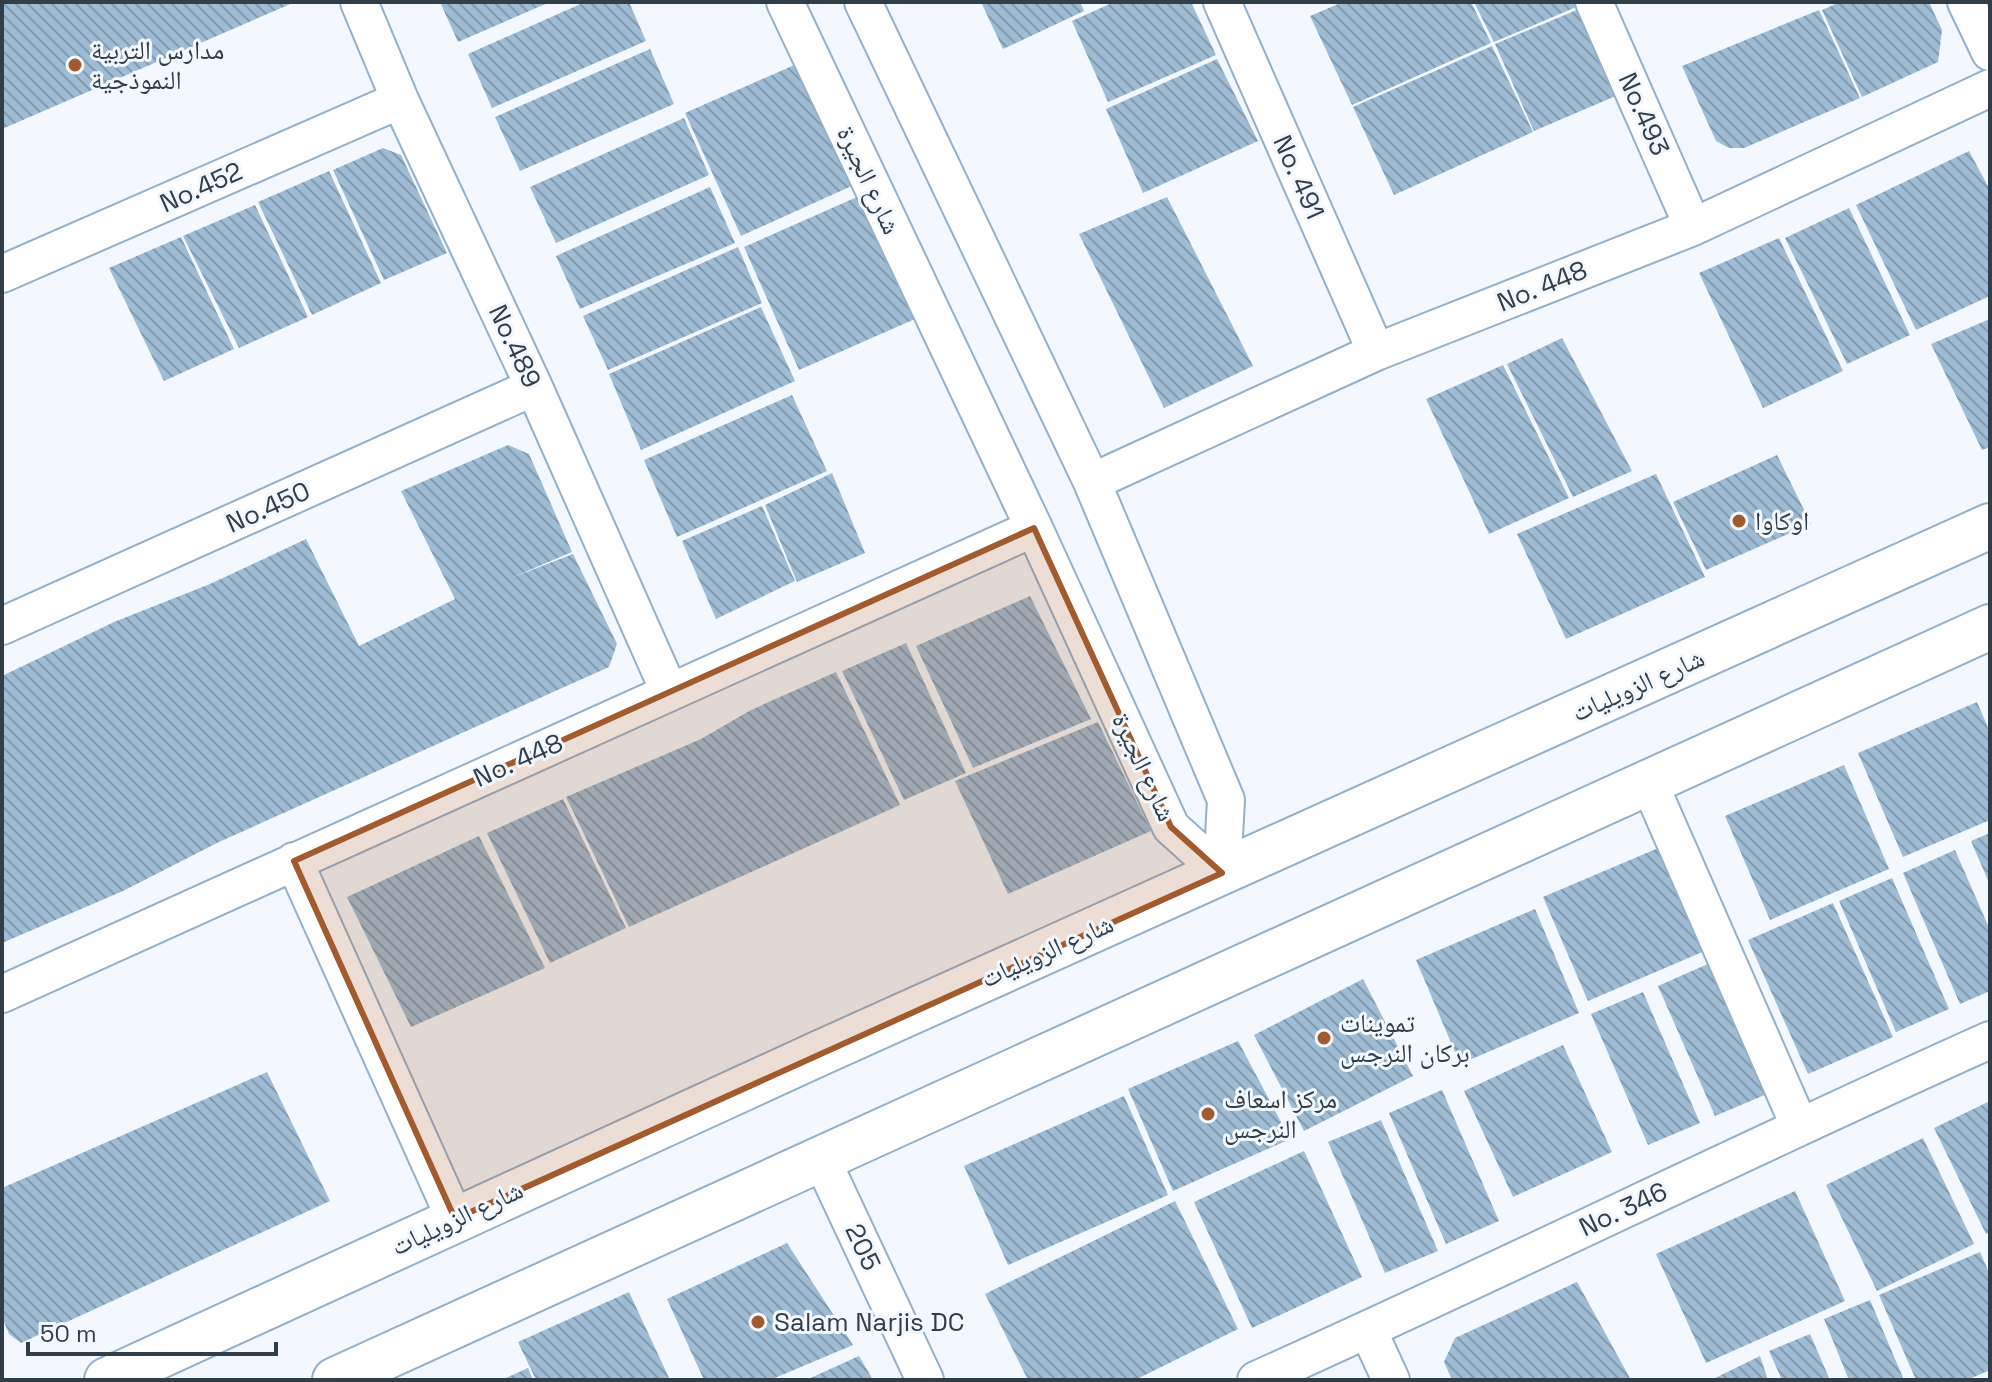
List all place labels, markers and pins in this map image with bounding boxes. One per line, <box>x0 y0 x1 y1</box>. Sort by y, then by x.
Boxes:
place label: مدارس التربية النموذجية <box>91 33 224 97</box>
marker: مدارس التربية النموذجية <box>66 56 84 74</box>
place label: اوكاوا <box>1755 504 1809 538</box>
marker: اوكاوا <box>1730 512 1748 530</box>
place label: تموينات بركان النرجس <box>1340 1006 1470 1070</box>
marker: تموينات بركان النرجس <box>1315 1029 1333 1047</box>
place label: مركز اسعاف النرجس <box>1224 1082 1337 1146</box>
marker: مركز اسعاف النرجس <box>1199 1105 1217 1123</box>
place label: Salam Narjis DC <box>774 1305 964 1339</box>
marker: Salam Narjis DC <box>749 1313 767 1331</box>

